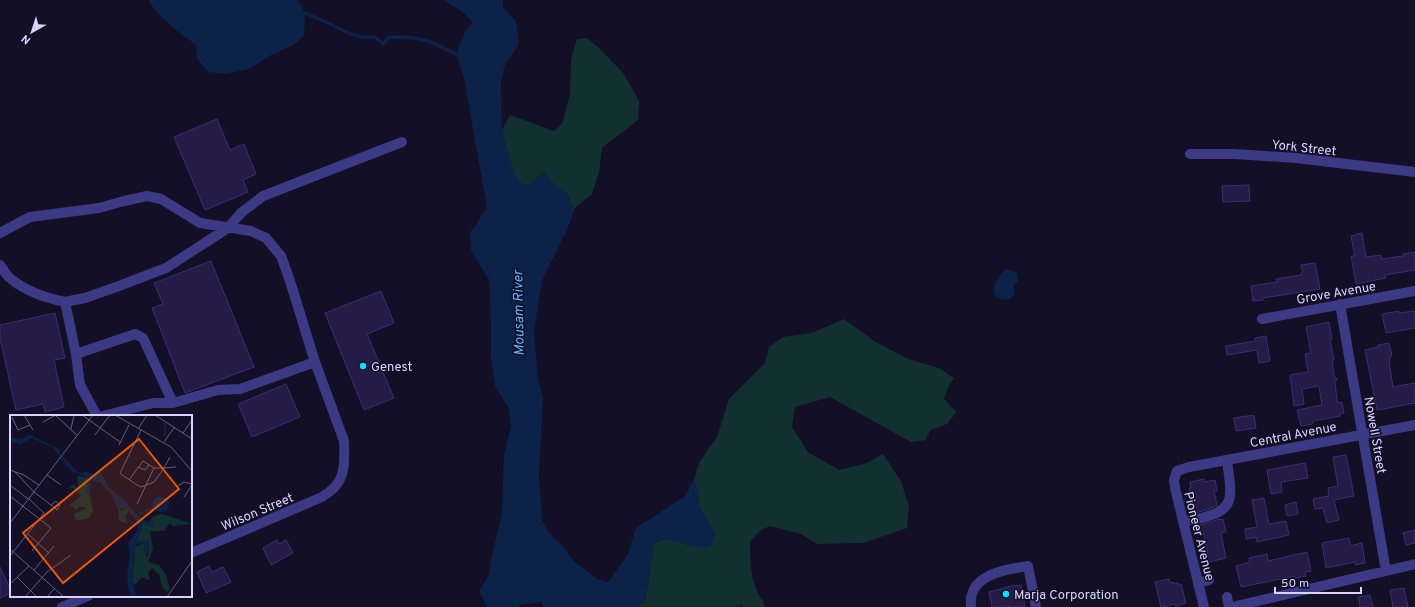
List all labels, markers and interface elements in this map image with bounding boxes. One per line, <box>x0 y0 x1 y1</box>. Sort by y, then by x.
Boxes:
north arrow <box>12 12 52 52</box>
text: N <box>19 31 34 47</box>
street label: York Street <box>1271 138 1337 160</box>
water label: Mousam River <box>510 268 529 356</box>
street label: Grove Avenue <box>1295 279 1377 309</box>
place label: Genest <box>371 360 412 376</box>
marker: Genest <box>358 361 368 371</box>
street label: Nowell Street <box>1359 395 1389 475</box>
inset map <box>10 415 192 597</box>
street label: Central Avenue <box>1249 420 1338 452</box>
street label: Wilson Street <box>219 490 296 535</box>
street label: Pioneer Avenue <box>1179 490 1217 583</box>
scale bar <box>1275 569 1361 595</box>
text: 50 m <box>1281 576 1309 592</box>
place label: Marja Corporation <box>1014 588 1119 604</box>
marker: Marja Corporation <box>1001 589 1011 599</box>

